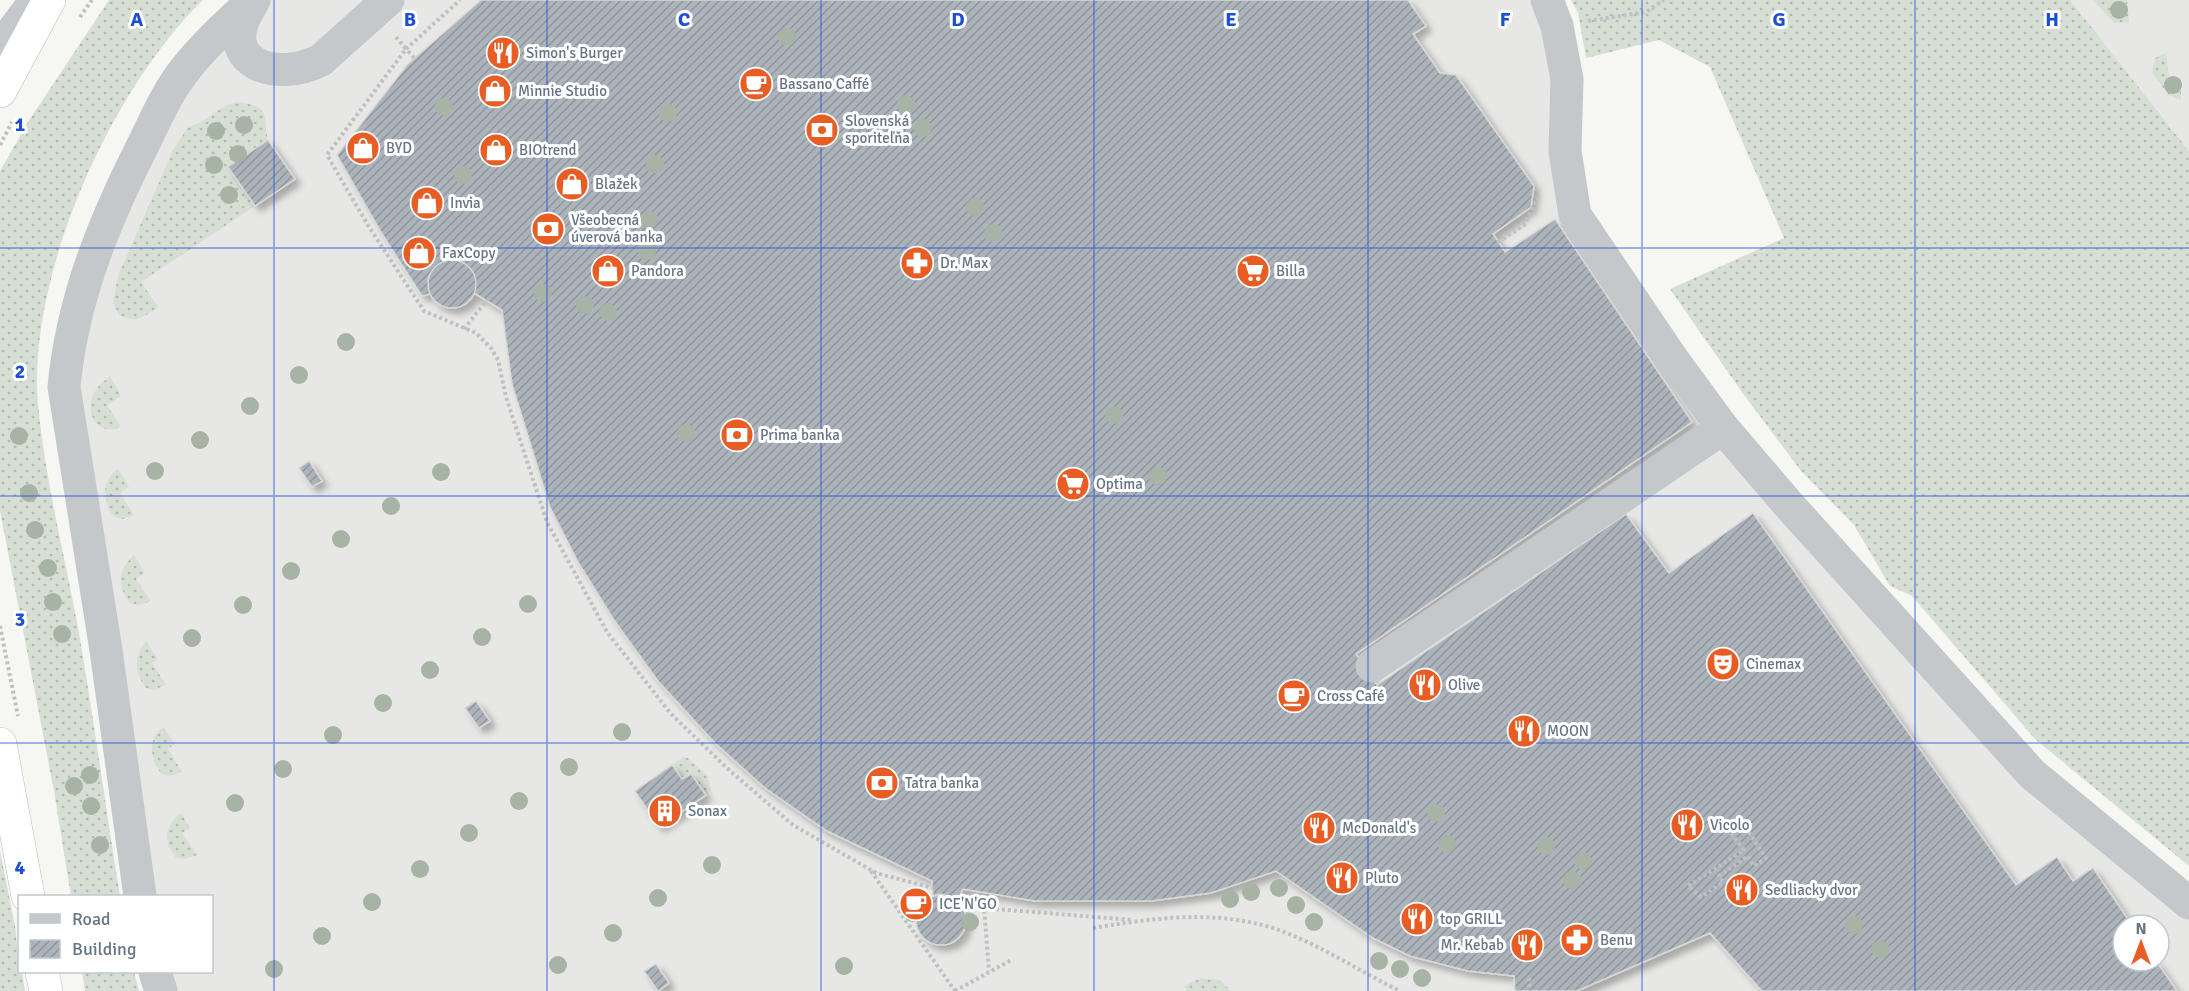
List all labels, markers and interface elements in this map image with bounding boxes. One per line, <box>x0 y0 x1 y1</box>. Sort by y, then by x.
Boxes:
text: A <box>131 7 144 32</box>
text: B <box>404 7 416 32</box>
text: C <box>678 7 690 32</box>
text: D <box>951 7 965 32</box>
text: E <box>1225 7 1237 32</box>
text: F <box>1500 7 1511 32</box>
text: G <box>1772 7 1786 32</box>
text: H <box>2045 7 2059 32</box>
restaurant icon: Simon's Burger <box>485 35 521 71</box>
place label: Simon's Burger <box>526 44 623 62</box>
cafe icon: Bassano Caffé <box>738 66 774 102</box>
shop icon: Minnie Studio <box>477 73 513 109</box>
place label: Bassano Caffé <box>779 75 869 93</box>
place label: Minnie Studio <box>518 82 607 100</box>
text: 1 <box>15 112 26 137</box>
bank icon: Slovenská sporiteľňa <box>804 112 840 148</box>
place label: Slovenská sporiteľňa <box>845 112 910 147</box>
shop icon: BYD <box>345 130 381 166</box>
shop icon: BIOtrend <box>478 132 514 168</box>
place label: BYD <box>386 139 412 157</box>
place label: BIOtrend <box>519 141 577 159</box>
shop icon: Blažek <box>554 166 590 202</box>
place label: Blažek <box>595 175 638 193</box>
shop icon: Invia <box>409 185 445 221</box>
place label: Invia <box>450 194 481 212</box>
bank icon: Všeobecná úverová banka <box>530 211 566 247</box>
place label: Všeobecná úverová banka <box>571 211 663 246</box>
shop icon: FaxCopy <box>401 235 437 271</box>
place label: FaxCopy <box>442 244 496 262</box>
pharmacy icon: Dr. Max <box>899 245 935 281</box>
shop icon: Pandora <box>590 253 626 289</box>
supermarket icon: Billa <box>1235 253 1271 289</box>
place label: Dr. Max <box>940 254 988 272</box>
place label: Pandora <box>631 262 684 280</box>
place label: Billa <box>1276 262 1305 280</box>
text: 2 <box>15 359 25 384</box>
bank icon: Prima banka <box>719 417 755 453</box>
place label: Prima banka <box>760 426 840 444</box>
supermarket icon: Optima <box>1055 466 1091 502</box>
place label: Optima <box>1096 475 1143 493</box>
text: 3 <box>15 607 25 632</box>
theatre icon: Cinemax <box>1705 646 1741 682</box>
place label: Cinemax <box>1746 655 1801 673</box>
restaurant icon: Olive <box>1407 667 1443 703</box>
place label: Olive <box>1448 676 1480 694</box>
cafe icon: Cross Café <box>1276 678 1312 714</box>
place label: Cross Café <box>1317 687 1385 705</box>
restaurant icon: MOON <box>1506 713 1542 749</box>
place label: MOON <box>1547 722 1589 740</box>
bank icon: Tatra banka <box>864 765 900 801</box>
place label: Tatra banka <box>905 774 979 792</box>
building icon: Sonax <box>647 793 683 829</box>
place label: Sonax <box>688 802 727 820</box>
restaurant icon: Vicolo <box>1669 807 1705 843</box>
restaurant icon: McDonald's <box>1301 810 1337 846</box>
place label: Vicolo <box>1710 816 1750 834</box>
place label: McDonald's <box>1342 819 1417 837</box>
text: 4 <box>15 855 26 880</box>
restaurant icon: Pluto <box>1324 860 1360 896</box>
place label: Pluto <box>1365 869 1399 887</box>
restaurant icon: Sedliacky dvor <box>1724 872 1760 908</box>
place label: Sedliacky dvor <box>1765 881 1858 899</box>
cafe icon: ICE'N'GO <box>898 886 934 922</box>
legend <box>18 895 213 973</box>
place label: ICE'N'GO <box>939 895 997 913</box>
restaurant icon: top GRILL <box>1399 901 1435 937</box>
text: Road <box>72 908 111 930</box>
place label: top GRILL <box>1440 910 1503 928</box>
north arrow <box>2111 913 2171 973</box>
text: N <box>2135 919 2147 939</box>
pharmacy icon: Benu <box>1559 922 1595 958</box>
restaurant icon: Mr. Kebab <box>1509 927 1545 963</box>
place label: Benu <box>1600 931 1633 949</box>
place label: Mr. Kebab <box>1440 936 1504 954</box>
text: Building <box>72 938 136 960</box>

